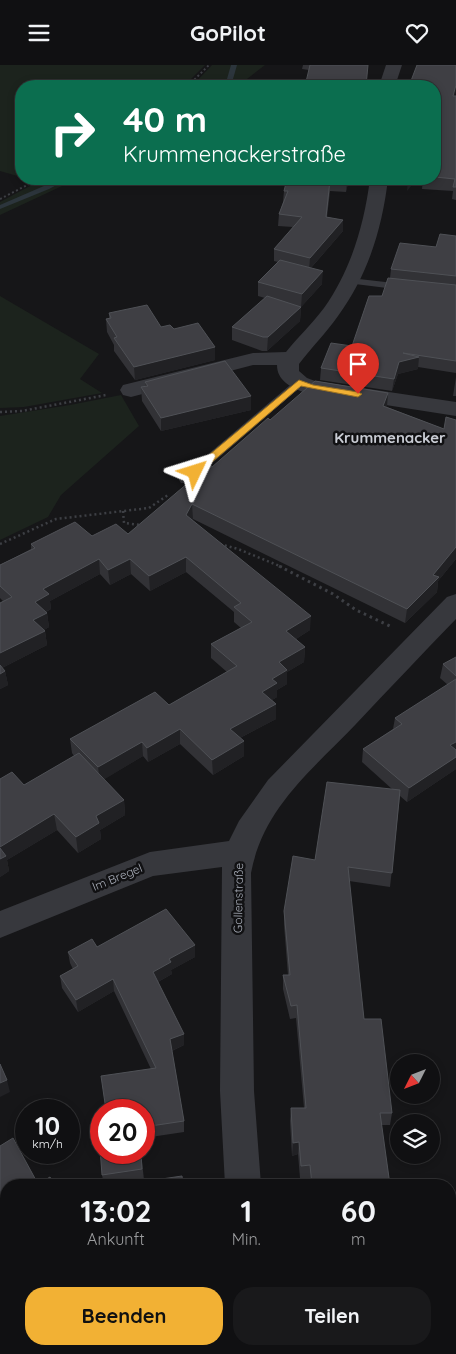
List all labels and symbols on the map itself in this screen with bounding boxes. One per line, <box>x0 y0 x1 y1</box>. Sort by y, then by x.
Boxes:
pin <box>337 343 379 394</box>
district label: Krummenacker <box>334 428 446 447</box>
position arrow <box>168 445 220 497</box>
street label: Im Bregel <box>90 860 144 894</box>
street label: Gollenstraße <box>230 863 246 933</box>
north arrow <box>390 1054 440 1104</box>
speed limit sign: 20 <box>90 1099 155 1164</box>

